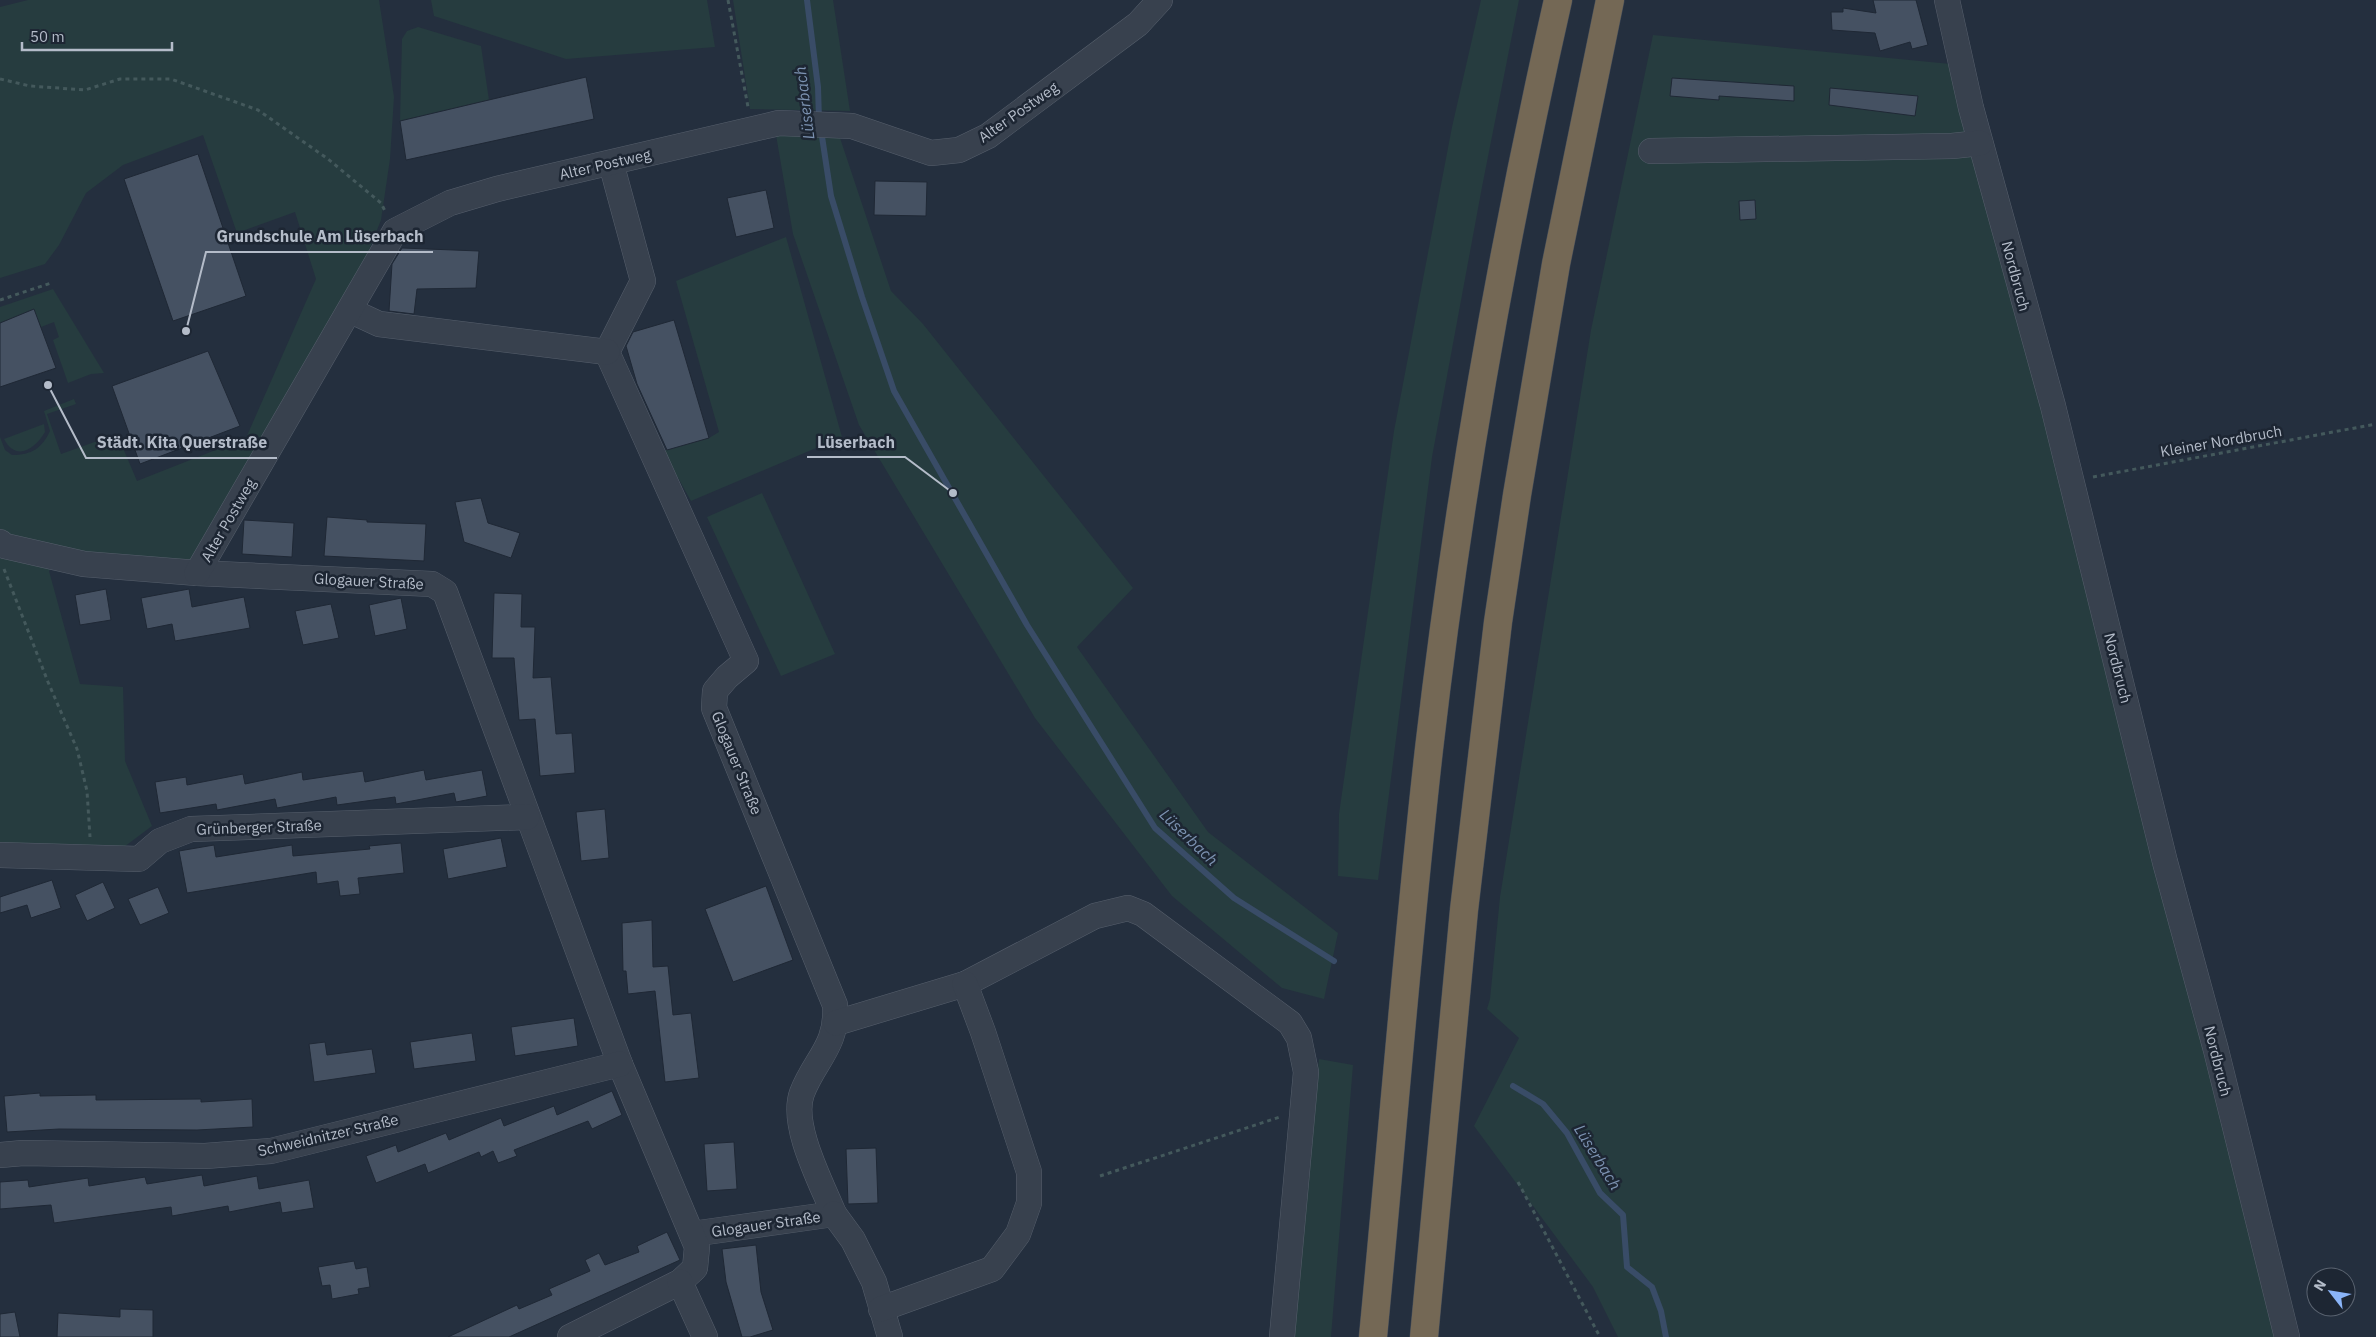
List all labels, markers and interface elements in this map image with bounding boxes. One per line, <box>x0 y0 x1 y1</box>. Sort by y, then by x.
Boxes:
scale bar <box>22 20 172 52</box>
text: 50 m <box>30 27 65 46</box>
water label: Lüserbach <box>790 65 818 141</box>
street label: Alter Postweg <box>974 77 1062 147</box>
street label: Alter Postweg <box>557 144 653 184</box>
callout: Grundschule Am Lüserbach <box>206 221 433 252</box>
text: Grundschule Am Lüserbach <box>217 226 423 246</box>
street label: Nordbruch <box>1998 239 2034 313</box>
street label: Kleiner Nordbruch <box>2159 421 2283 461</box>
callout: Lüserbach <box>807 426 905 457</box>
callout: Städt. Kita Querstraße <box>86 427 277 458</box>
text: Städt. Kita Querstraße <box>97 432 267 452</box>
text: Lüserbach <box>817 432 895 452</box>
street label: Alter Postweg <box>196 475 260 565</box>
street label: Glogauer Straße <box>314 569 424 593</box>
street label: Nordbruch <box>2100 631 2136 705</box>
street label: Glogauer Straße <box>708 709 766 817</box>
water label: Lüserbach <box>1156 804 1222 870</box>
street label: Grünberger Straße <box>196 815 322 839</box>
street label: Nordbruch <box>2200 1024 2236 1098</box>
street label: Schweidnitzer Straße <box>256 1110 400 1160</box>
water label: Lüserbach <box>1570 1121 1626 1193</box>
street label: Glogauer Straße <box>710 1207 822 1241</box>
north arrow <box>2306 1267 2356 1317</box>
text: N <box>2310 1276 2330 1294</box>

